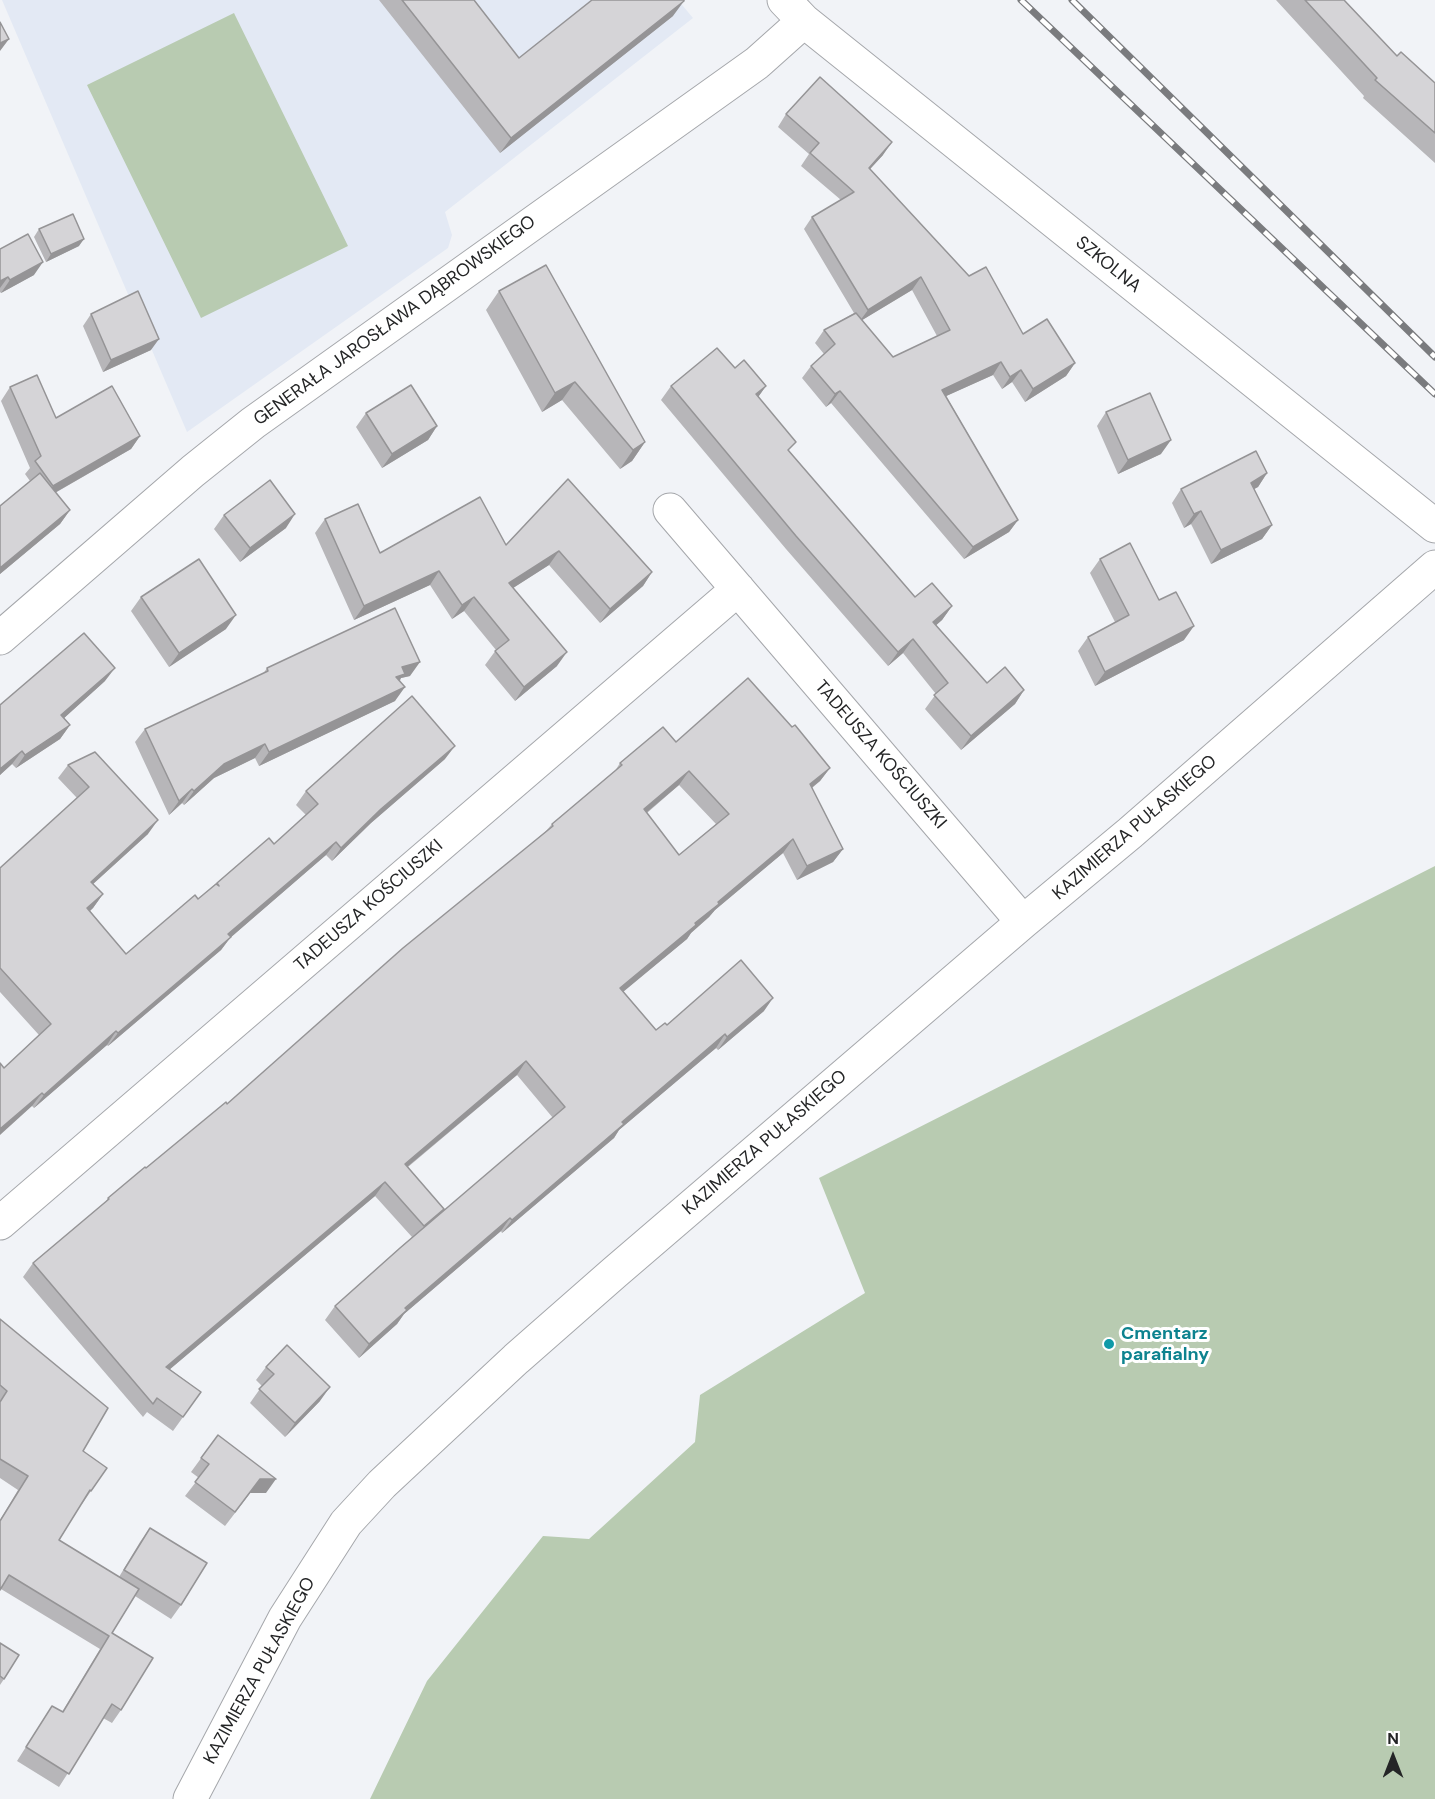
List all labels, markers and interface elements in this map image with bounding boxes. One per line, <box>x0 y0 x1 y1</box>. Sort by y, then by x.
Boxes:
street label: GENERAŁA JAROSŁAWA DĄBROWSKIEGO <box>250 211 540 431</box>
street label: SZKOLNA <box>1071 232 1145 298</box>
street label: TADEUSZA KOŚCIUSZKI <box>810 676 950 834</box>
street label: KAZIMIERZA PUŁASKIEGO <box>1049 751 1221 905</box>
street label: TADEUSZA KOŚCIUSZKI <box>290 836 448 976</box>
street label: KAZIMIERZA PUŁASKIEGO <box>679 1066 851 1220</box>
place label: Cmentarz parafialny <box>1121 1323 1209 1366</box>
marker: Cmentarz parafialny <box>1102 1337 1116 1351</box>
street label: KAZIMIERZA PUŁASKIEGO <box>200 1574 320 1768</box>
north arrow <box>1363 1727 1423 1787</box>
text: N <box>1387 1728 1399 1749</box>

